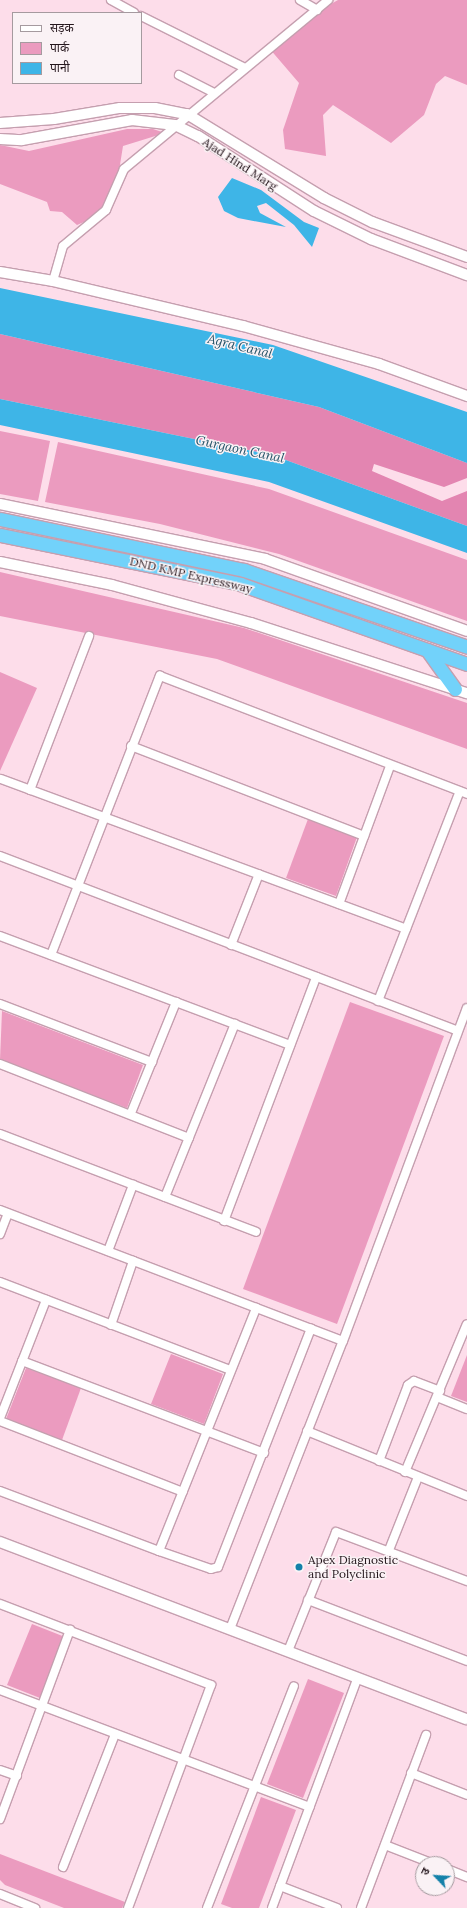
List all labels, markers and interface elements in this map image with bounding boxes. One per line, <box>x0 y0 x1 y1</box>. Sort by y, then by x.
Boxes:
legend <box>12 12 142 84</box>
text: सड़क <box>50 20 74 35</box>
text: पार्क <box>50 40 69 55</box>
text: पानी <box>50 60 70 75</box>
street label: Ajad Hind Marg <box>200 134 280 194</box>
water label: Agra Canal <box>206 331 274 363</box>
water label: Gurgaon Canal <box>194 433 286 467</box>
street label: DND KMP Expressway <box>128 554 254 596</box>
place label: Apex Diagnostic and Polyclinic <box>308 1553 398 1581</box>
marker: Apex Diagnostic and Polyclinic <box>293 1561 305 1573</box>
north arrow <box>415 1856 455 1896</box>
text: उ <box>417 1865 433 1877</box>

